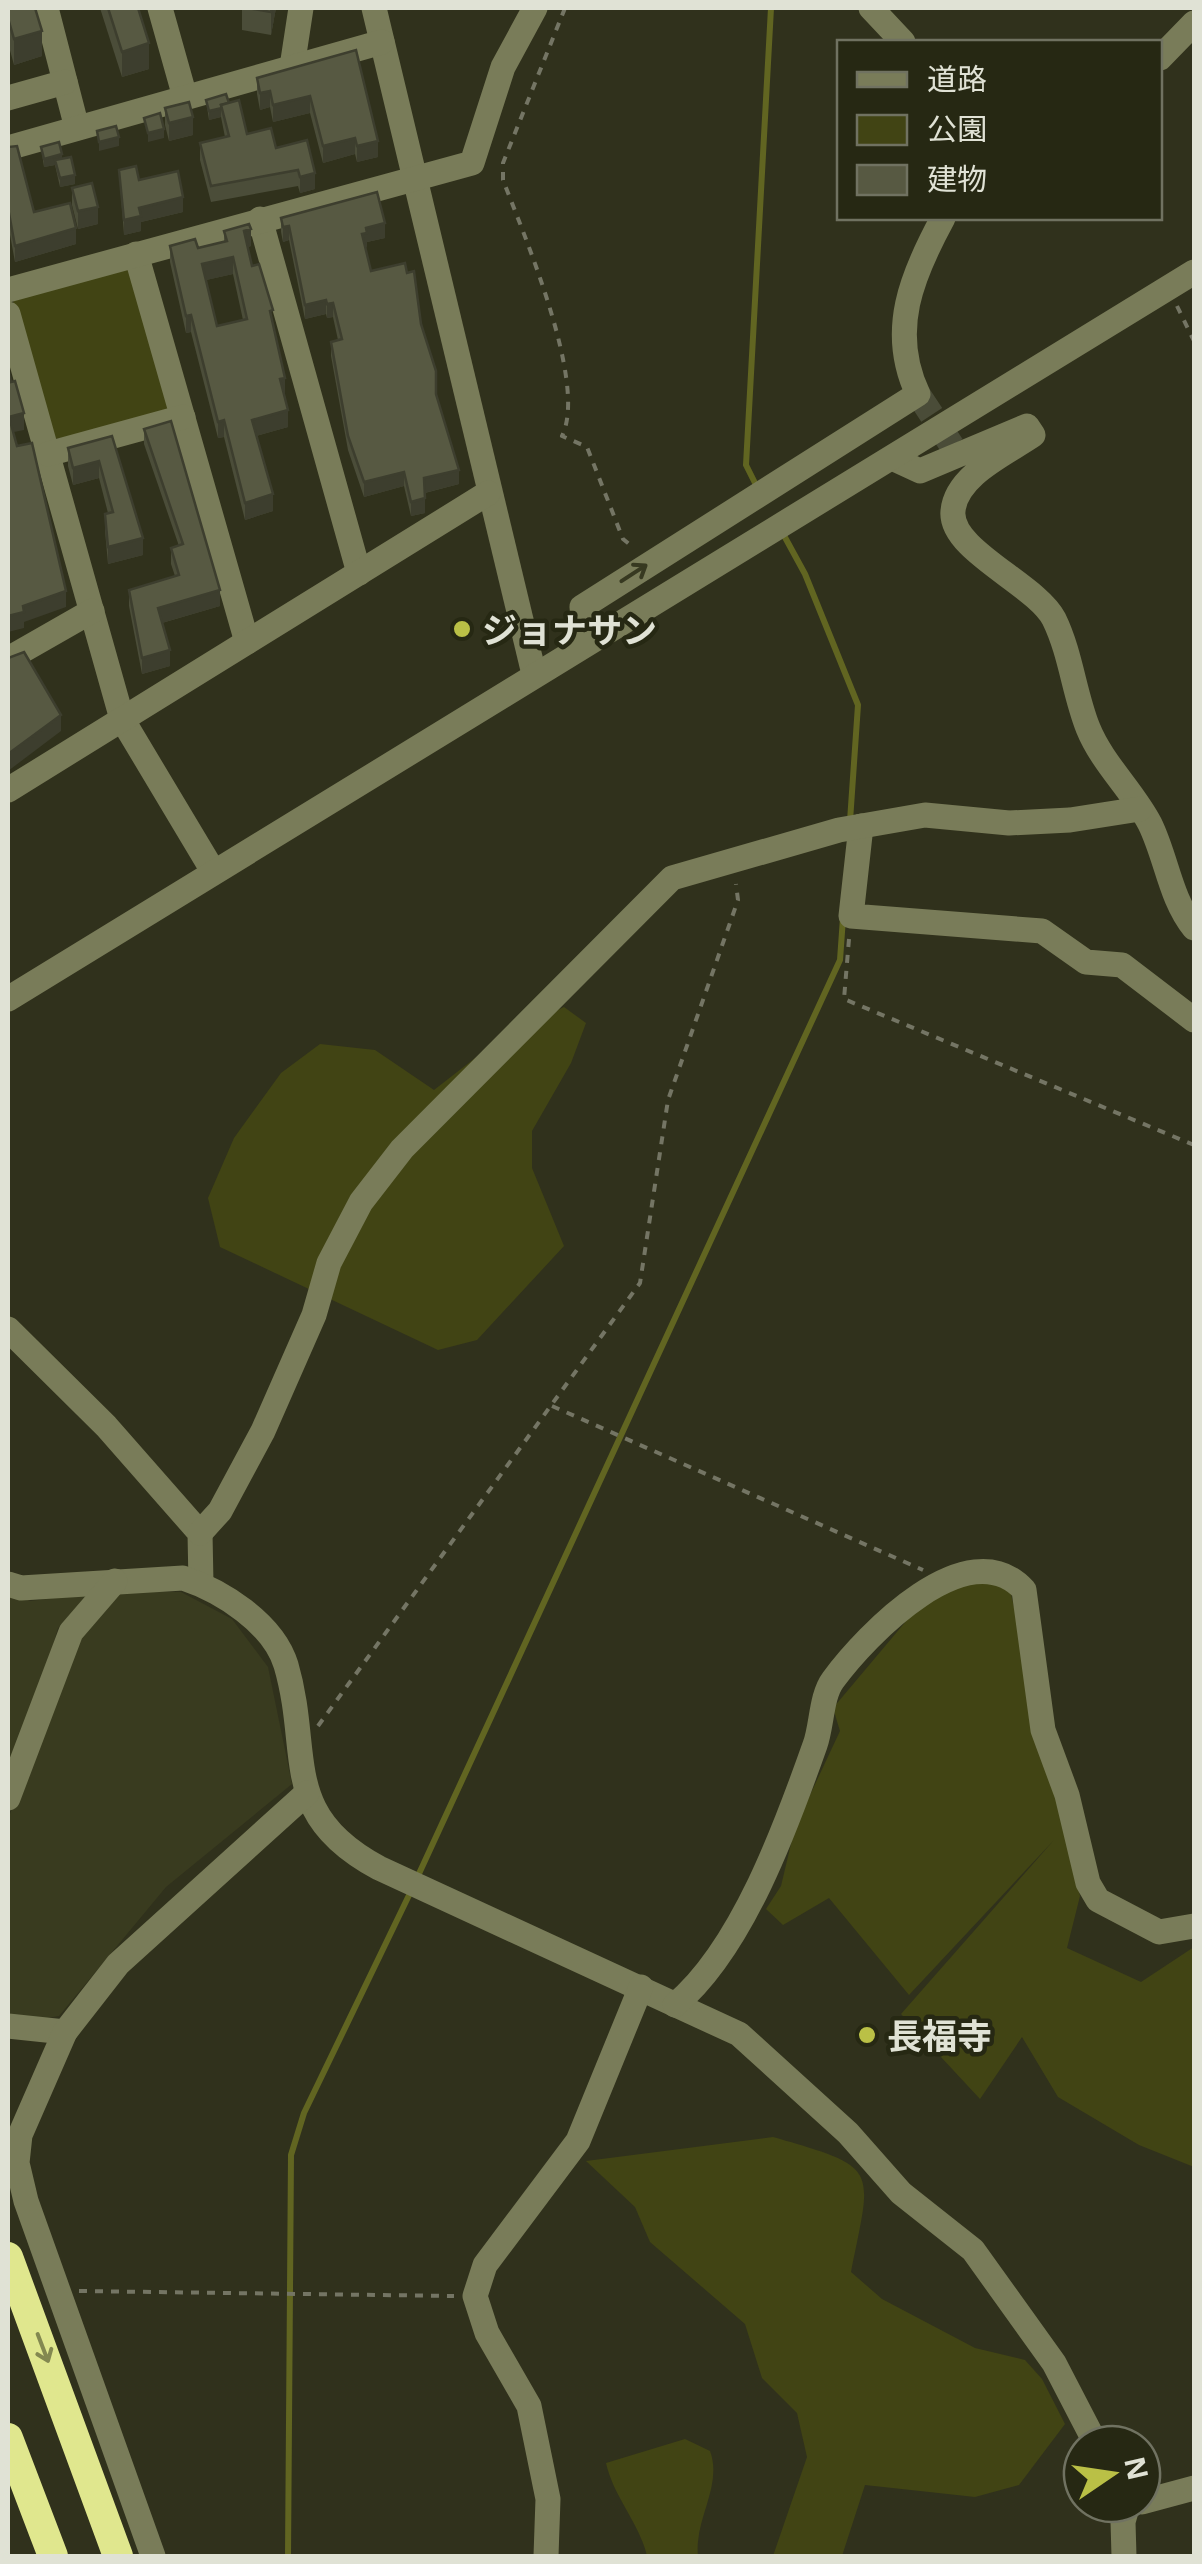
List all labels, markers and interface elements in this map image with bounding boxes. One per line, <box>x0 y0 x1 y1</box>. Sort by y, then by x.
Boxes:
legend <box>837 40 1162 220</box>
text: 道路 <box>927 58 987 99</box>
text: 公園 <box>927 108 987 149</box>
text: 建物 <box>927 158 987 199</box>
one-way arrow <box>619 563 648 584</box>
place label: ジョナサン <box>482 606 657 653</box>
marker: ジョナサン <box>451 618 473 640</box>
place label: 長福寺 <box>887 2012 992 2059</box>
marker: 長福寺 <box>856 2024 878 2046</box>
one-way arrow <box>35 2331 53 2362</box>
north arrow <box>1062 2424 1162 2524</box>
text: N <box>1116 2453 1158 2484</box>

